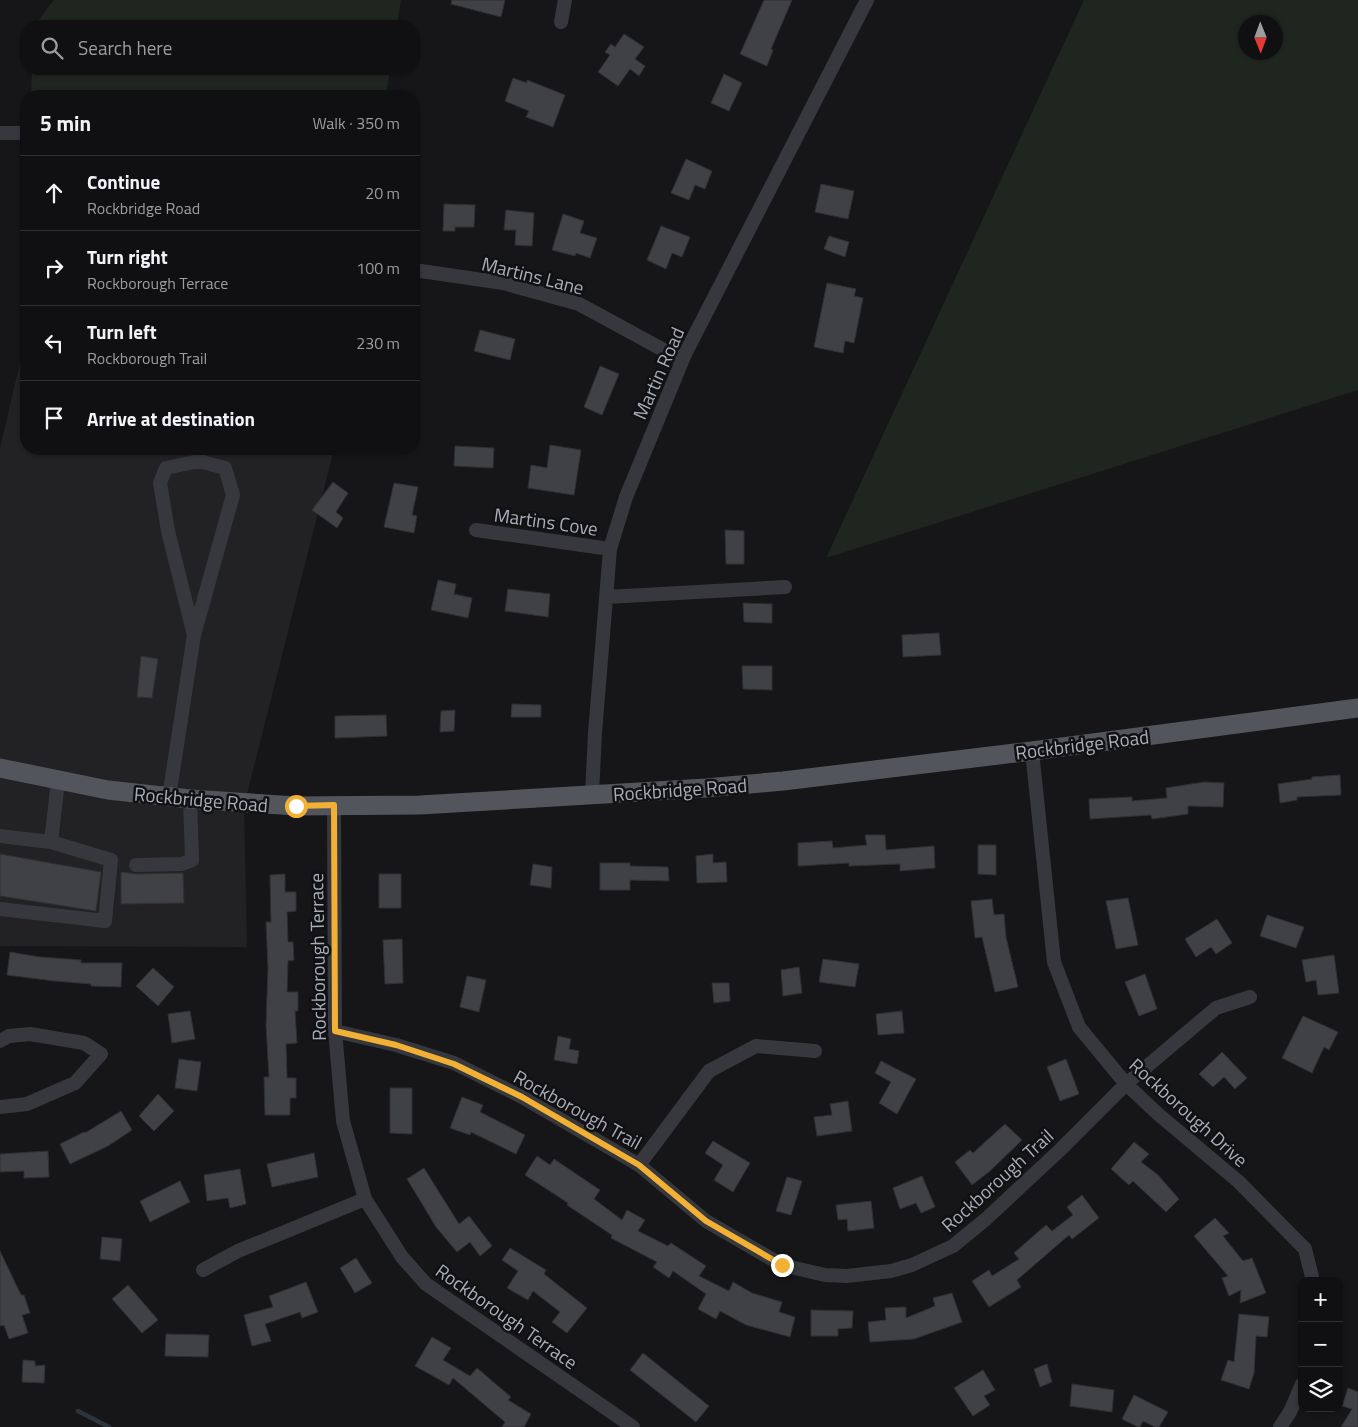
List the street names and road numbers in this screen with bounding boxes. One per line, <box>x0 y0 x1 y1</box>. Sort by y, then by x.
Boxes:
street label: Martins Lane <box>479 248 587 302</box>
street label: Martin Road <box>625 322 691 424</box>
street label: Martins Cove <box>492 499 600 543</box>
street label: Rockbridge Road <box>1014 721 1150 767</box>
street label: Rockbridge Road <box>612 770 748 808</box>
street label: Rockbridge Road <box>133 779 269 819</box>
street label: Rockborough Terrace <box>301 873 333 1041</box>
street label: Rockborough Drive <box>1123 1051 1255 1173</box>
street label: Rockborough Trail <box>509 1062 647 1156</box>
street label: Rockborough Trail <box>934 1122 1060 1238</box>
street label: Rockborough Terrace <box>430 1256 584 1376</box>

